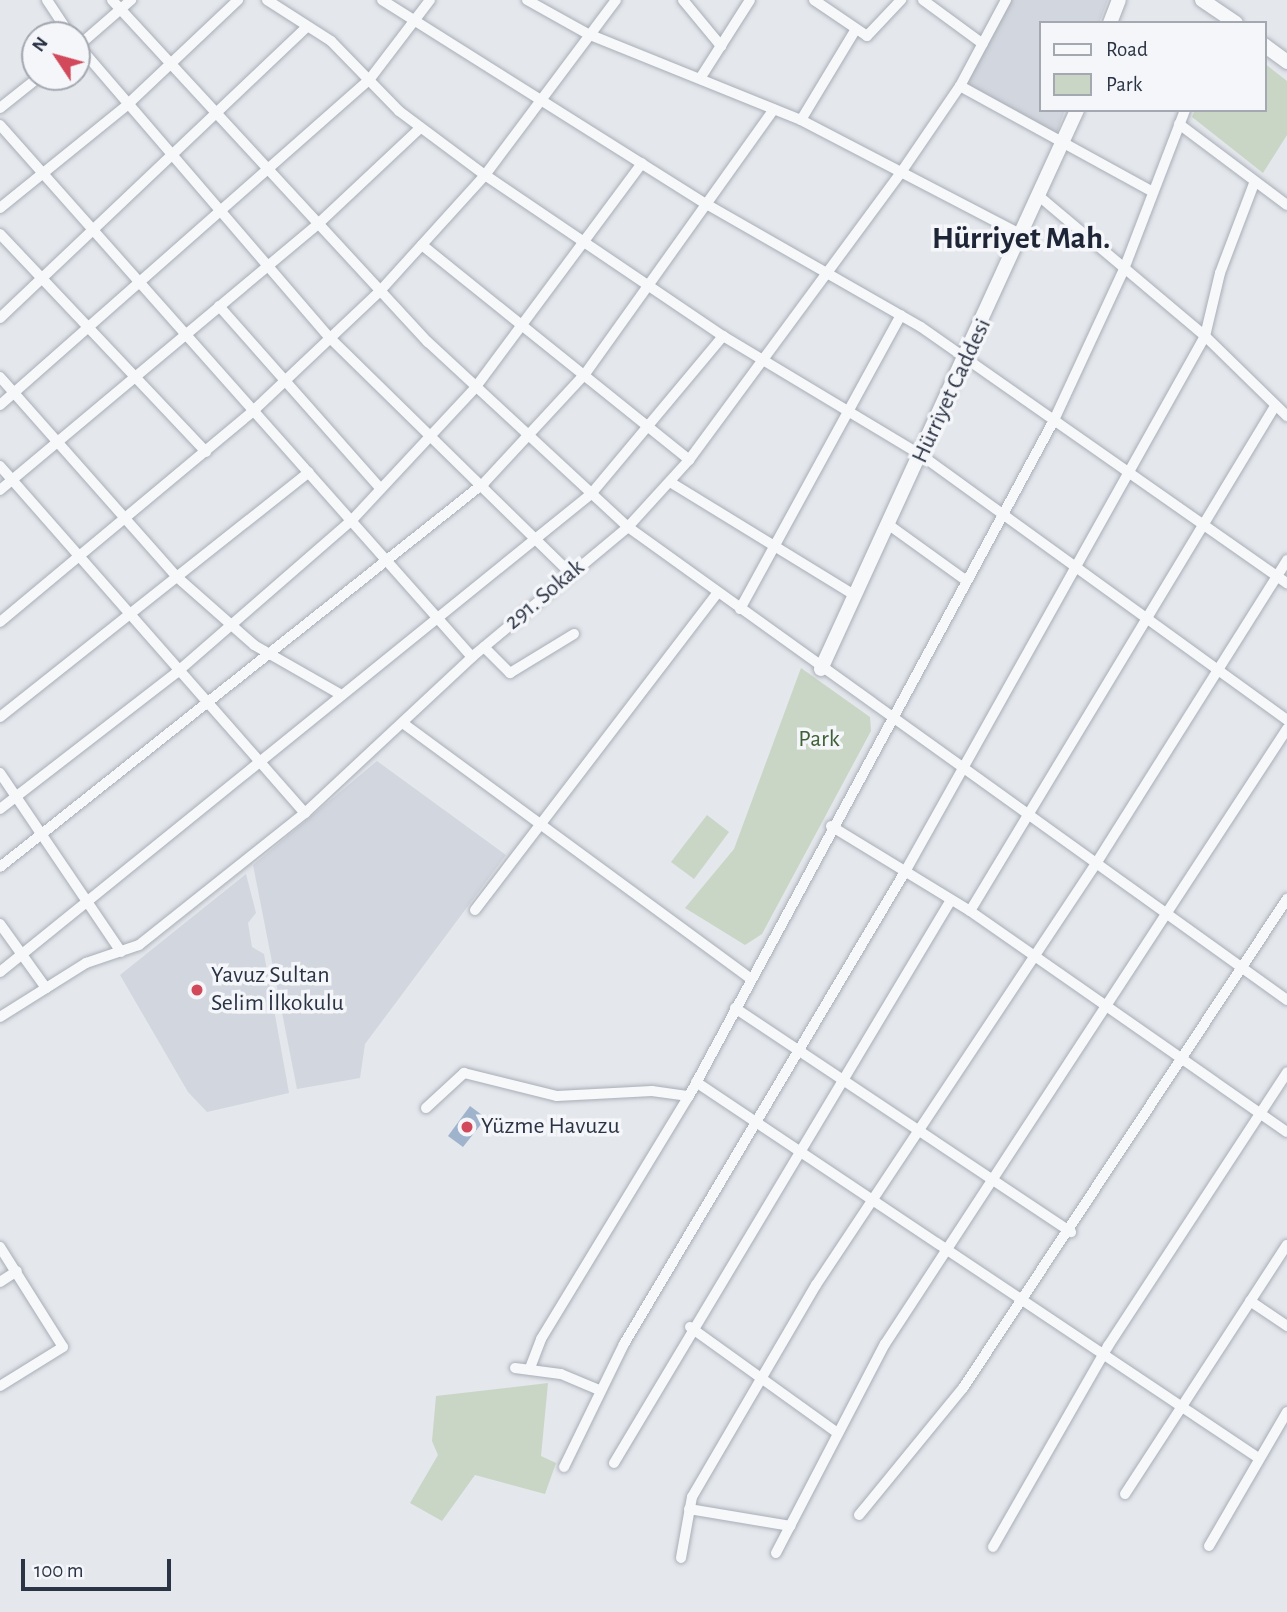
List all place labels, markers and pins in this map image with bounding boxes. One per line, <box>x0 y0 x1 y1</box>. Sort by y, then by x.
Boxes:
place label: Yavuz Sultan Selim İlkokulu <box>211 962 344 1018</box>
marker: Yavuz Sultan Selim İlkokulu <box>189 982 205 998</box>
place label: Yüzme Havuzu <box>481 1113 620 1141</box>
marker: Yüzme Havuzu <box>459 1119 475 1135</box>

